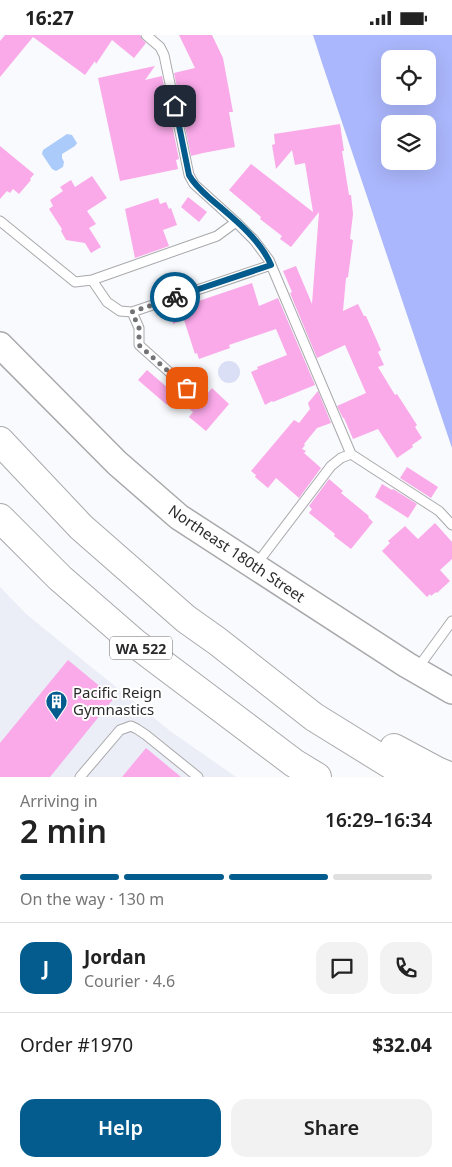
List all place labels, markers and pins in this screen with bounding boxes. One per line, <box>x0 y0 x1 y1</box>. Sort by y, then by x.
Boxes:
pin <box>154 85 196 127</box>
pin <box>166 367 208 409</box>
place label: Pacific Reign Gymnastics <box>73 682 162 719</box>
building icon: Pacific Reign Gymnastics <box>45 689 69 720</box>

